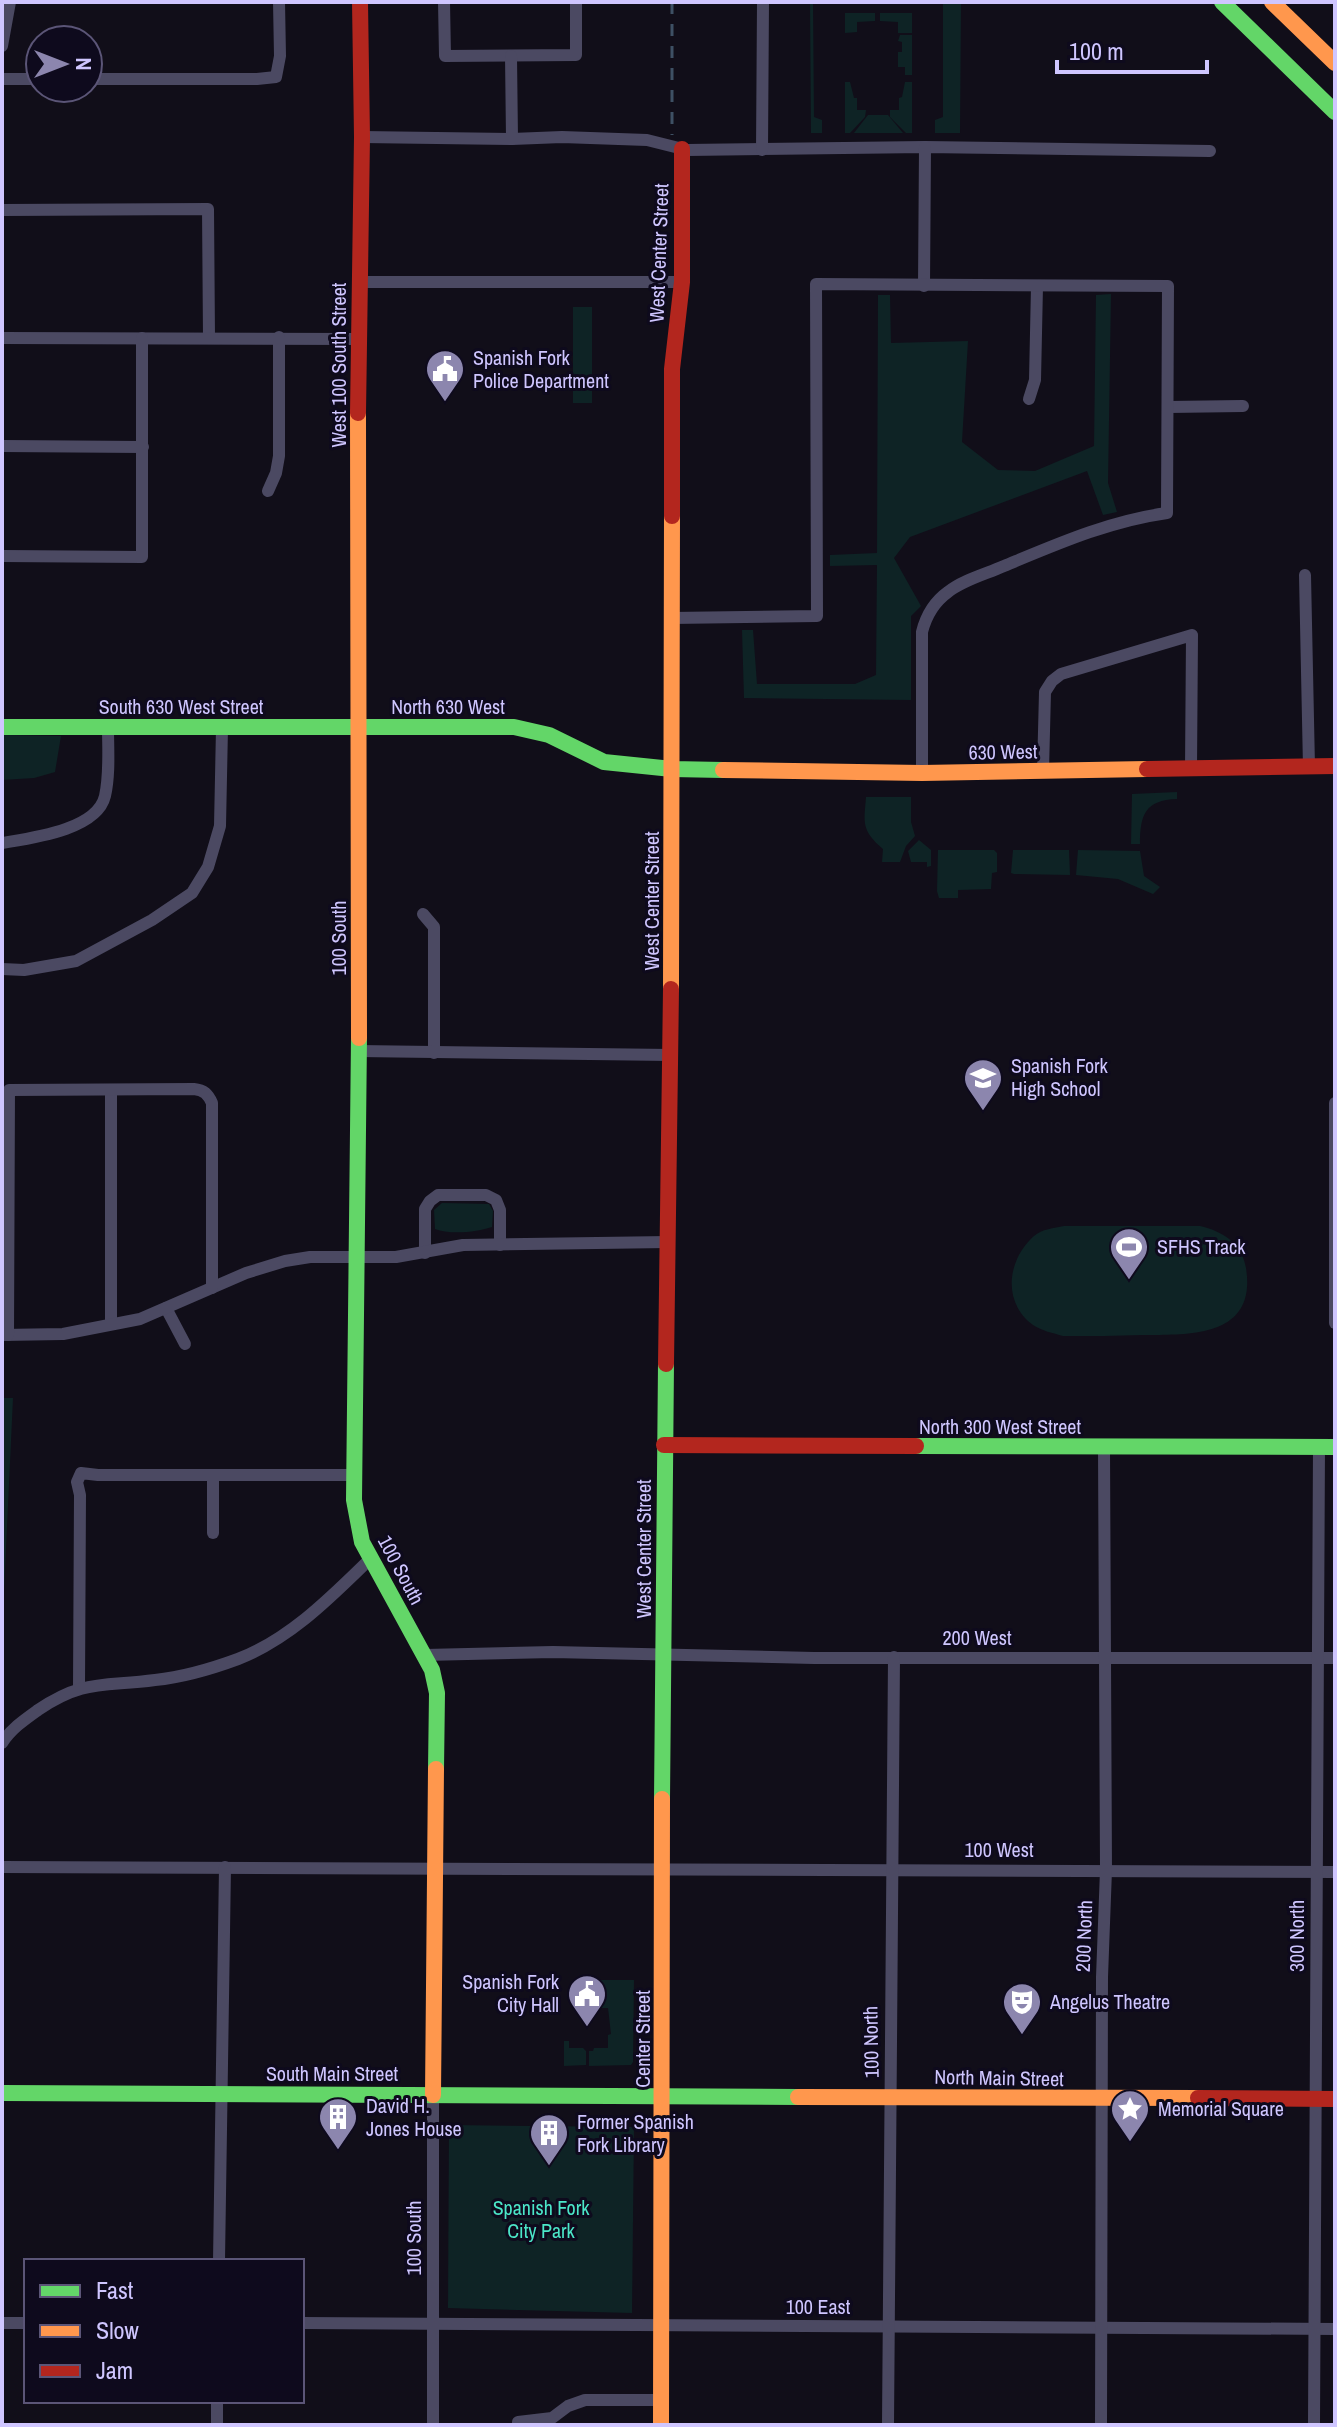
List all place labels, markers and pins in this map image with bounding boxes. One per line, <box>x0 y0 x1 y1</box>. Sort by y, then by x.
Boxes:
place label: Spanish Fork Police Department <box>473 344 609 394</box>
public building icon: Spanish Fork Police Department <box>424 348 466 403</box>
place label: Spanish Fork High School <box>1011 1052 1109 1102</box>
school or university icon: Spanish Fork High School <box>962 1057 1004 1112</box>
sports icon: SFHS Track <box>1108 1226 1150 1281</box>
place label: SFHS Track <box>1157 1233 1246 1260</box>
place label: Spanish Fork City Hall <box>462 1968 560 2018</box>
public building icon: Spanish Fork City Hall <box>566 1973 608 2028</box>
theatre icon: Angelus Theatre <box>1001 1981 1043 2036</box>
place label: Angelus Theatre <box>1049 1988 1170 2015</box>
place icon: Memorial Square <box>1109 2088 1151 2143</box>
place label: David H. Jones House <box>366 2092 462 2142</box>
place label: Memorial Square <box>1158 2095 1284 2122</box>
building icon: David H. Jones House <box>317 2096 359 2151</box>
place label: Former Spanish Fork Library <box>577 2108 694 2158</box>
building icon: Former Spanish Fork Library <box>528 2112 570 2167</box>

